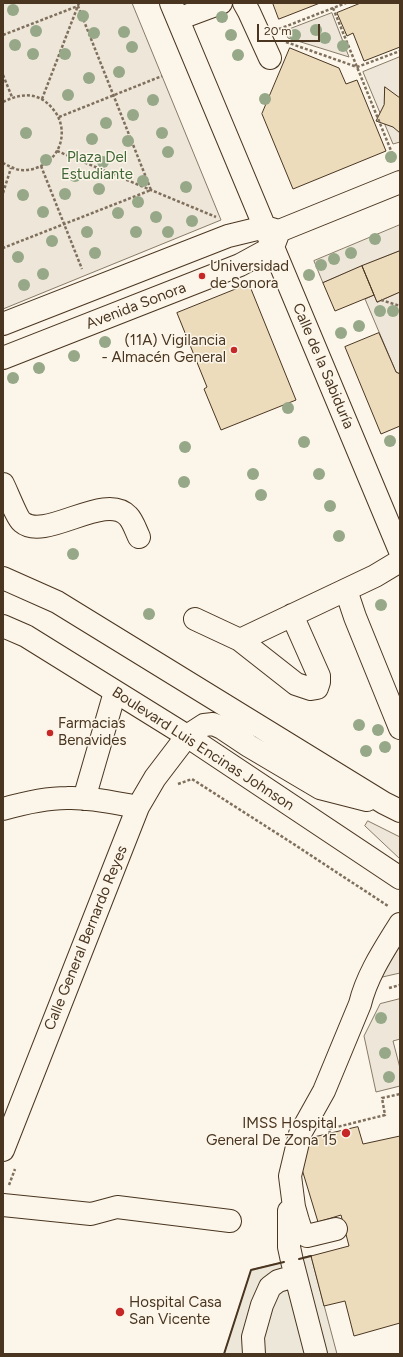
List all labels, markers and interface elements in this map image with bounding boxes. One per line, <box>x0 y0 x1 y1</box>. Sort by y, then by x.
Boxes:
scale bar <box>259 16 322 42</box>
text: 20 m <box>264 24 292 38</box>
park label: Plaza Del Estudiante <box>61 149 133 184</box>
place label: Universidad de Sonora <box>210 258 289 293</box>
marker: Universidad de Sonora <box>197 271 207 281</box>
street label: Avenida Sonora <box>84 279 188 333</box>
street label: Calle de la Sabiduría <box>288 300 358 432</box>
place label: (11A) Vigilancia - Almacén General <box>102 332 226 367</box>
marker: (11A) Vigilancia - Almacén General <box>229 345 239 355</box>
street label: Boulevard Luis Encinas Johnson <box>109 683 297 815</box>
place label: Farmacias Benavides <box>58 715 127 750</box>
marker: Farmacias Benavides <box>45 728 55 738</box>
street label: Calle General Bernardo Reyes <box>41 843 131 1033</box>
place label: IMSS Hospital General De Zona 15 <box>206 1115 337 1150</box>
marker: IMSS Hospital General De Zona 15 <box>340 1127 352 1139</box>
place label: Hospital Casa San Vicente <box>129 1294 222 1329</box>
marker: Hospital Casa San Vicente <box>114 1306 126 1318</box>

